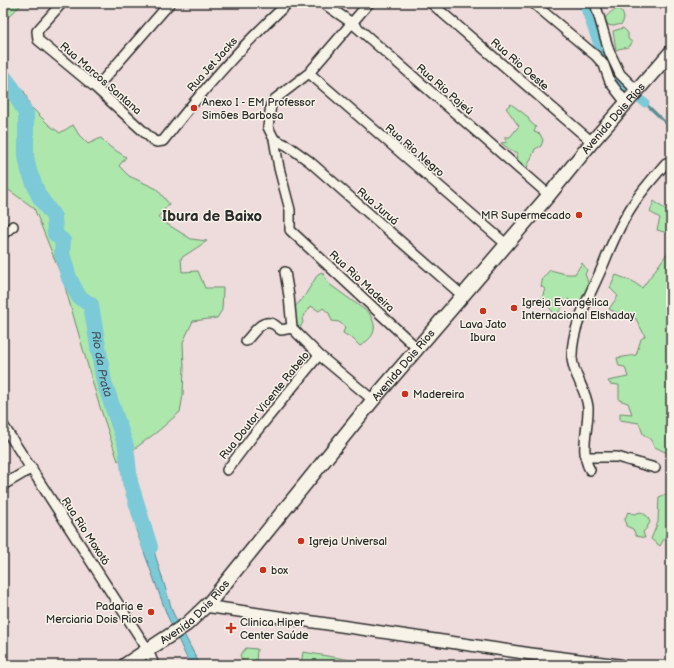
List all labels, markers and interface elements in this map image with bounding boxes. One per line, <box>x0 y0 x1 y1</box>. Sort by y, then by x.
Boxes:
street label: Rua Jet Jacks <box>185 34 241 94</box>
street label: Rua Rio Oeste <box>488 36 552 93</box>
street label: Rua Marcos Santana <box>57 39 144 117</box>
street label: Rua Rio Pajeú <box>414 61 476 117</box>
street label: Avenida Dois Rios <box>579 80 648 157</box>
place label: Anexo I - EM Professor Simões Barbosa <box>202 96 316 122</box>
marker: Anexo I - EM Professor Simões Barbosa <box>189 103 199 113</box>
street label: Rua Rio Negro <box>383 121 447 180</box>
street label: Rua Juruá <box>354 185 401 228</box>
district label: Ibura de Baixo <box>162 207 262 226</box>
place label: MR Supermecado <box>481 209 571 222</box>
marker: MR Supermecado <box>574 210 584 220</box>
street label: Rua Rio Madeira <box>327 248 397 315</box>
place label: Igreja Evangélica Internacional Elshaday <box>522 296 635 322</box>
marker: Igreja Evangélica Internacional Elshaday <box>509 303 519 313</box>
marker: Lava Jato Ibura <box>478 306 488 316</box>
place label: Lava Jato Ibura <box>459 318 507 344</box>
street label: Avenida Dois Rios <box>369 327 438 403</box>
water label: Rio da Prata <box>87 330 116 399</box>
street label: Rua Doutor Vicente Rabelo <box>217 349 312 462</box>
place label: Madereira <box>413 388 464 401</box>
marker: Madereira <box>400 389 410 399</box>
street label: Rua Rio Moxotó <box>59 495 112 568</box>
place label: Igreja Universal <box>309 535 387 548</box>
marker: Igreja Universal <box>296 536 306 546</box>
place label: box <box>271 564 288 577</box>
marker: box <box>258 565 268 575</box>
street label: Avenida Dois Rios <box>158 577 233 647</box>
place label: Padaria e Merciaria Dois Rios <box>46 600 144 626</box>
marker: Padaria e Merciaria Dois Rios <box>146 607 156 617</box>
place label: Clinica Hiper Center Saúde <box>240 616 309 642</box>
marker: Clinica Hiper Center Saúde <box>225 622 237 634</box>

